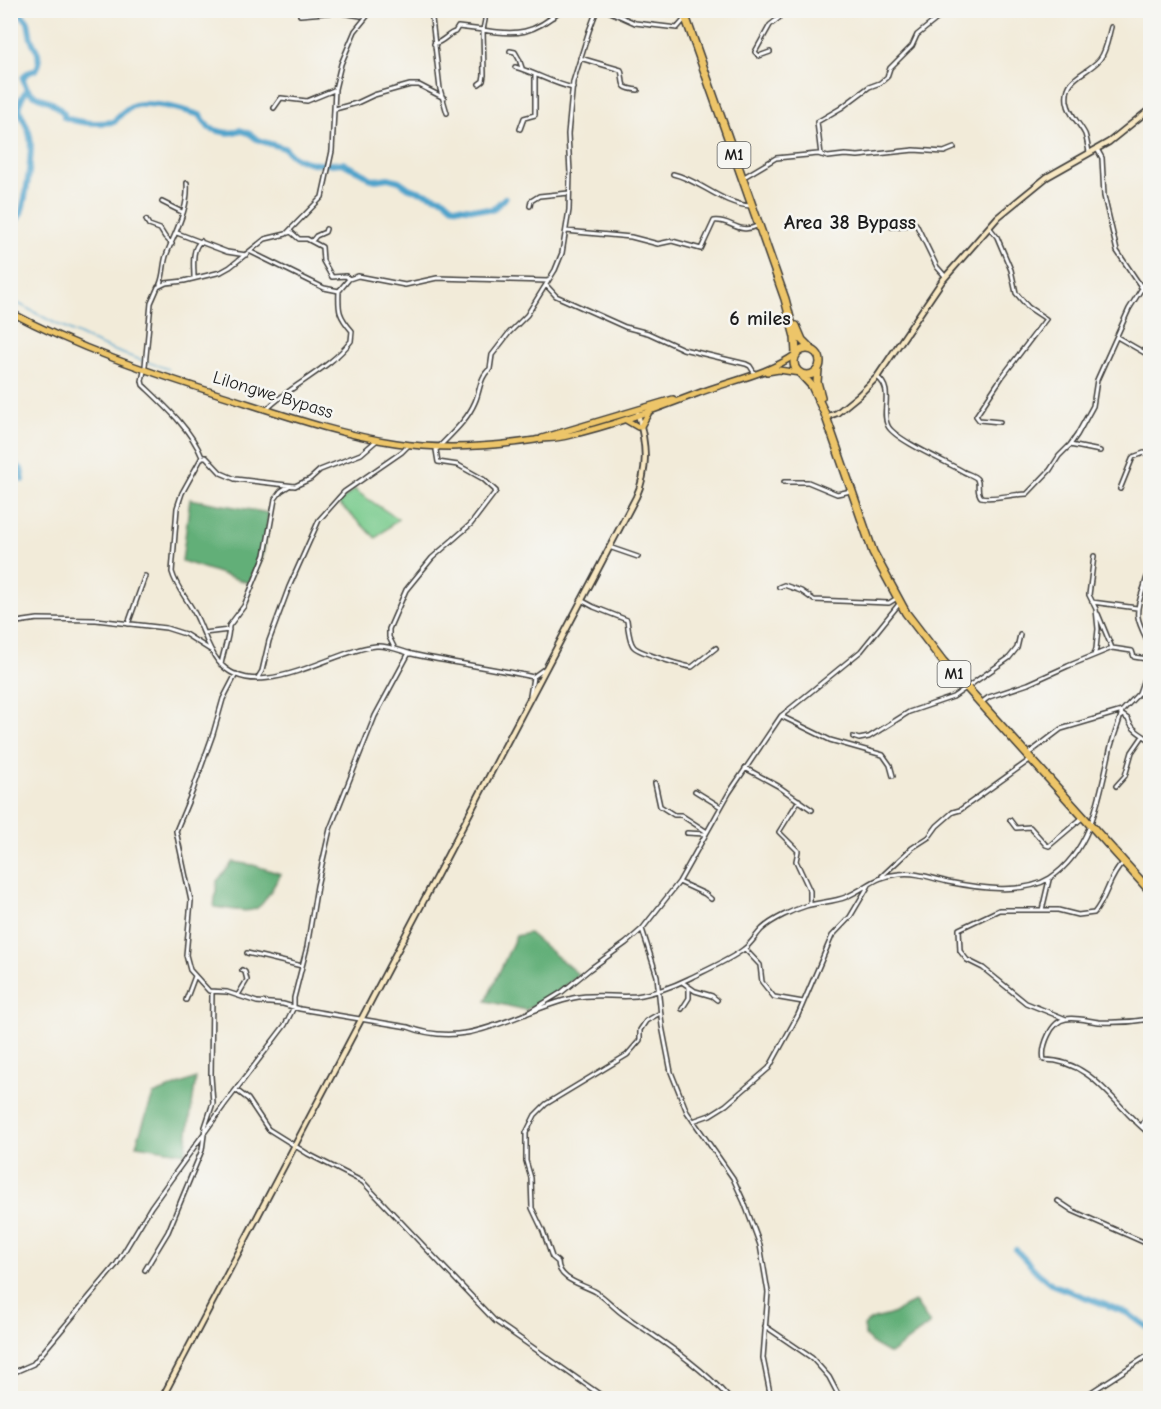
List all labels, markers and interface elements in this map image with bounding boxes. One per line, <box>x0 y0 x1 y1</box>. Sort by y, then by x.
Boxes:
road number: M1 <box>718 142 750 168</box>
district label: Area 38 Bypass <box>784 211 916 234</box>
district label: 6 miles <box>729 307 791 330</box>
street label: Lilongwe Bypass <box>210 367 336 423</box>
road number: M1 <box>938 661 970 687</box>

